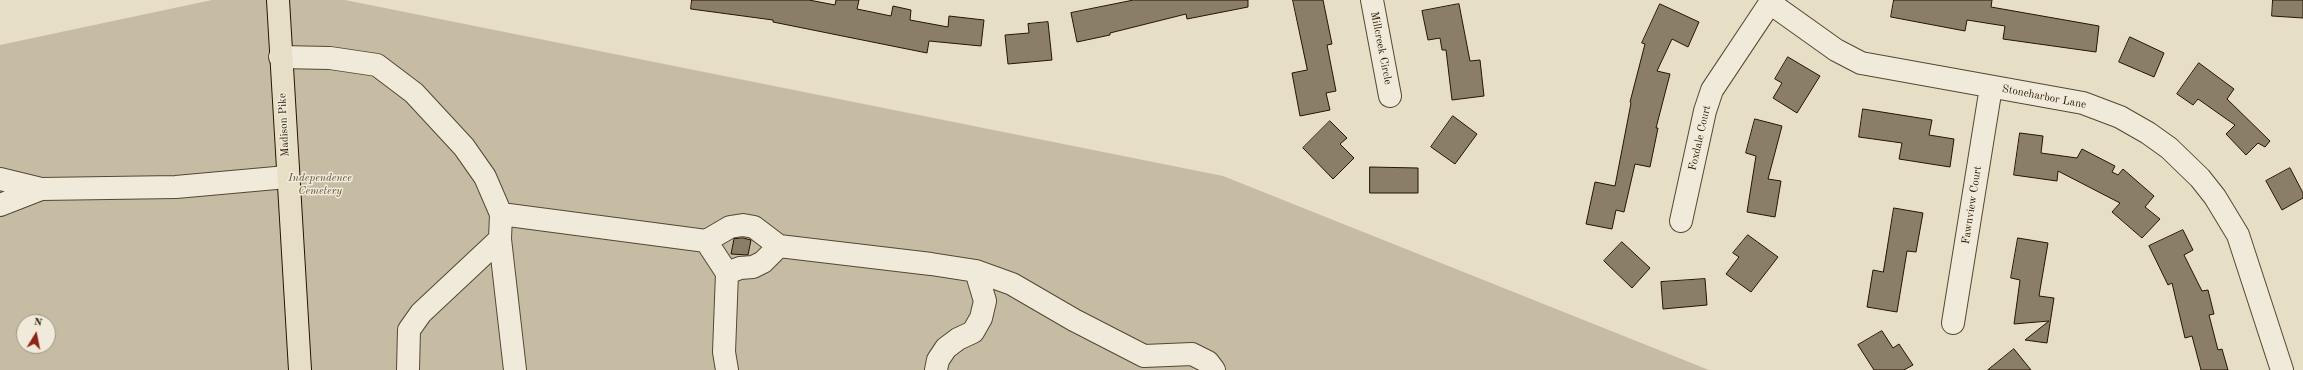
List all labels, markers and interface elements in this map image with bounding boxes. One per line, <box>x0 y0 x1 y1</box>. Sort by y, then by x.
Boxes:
street label: Millcreek Circle <box>1367 10 1395 86</box>
street label: Stoneharbor Lane <box>2001 82 2087 112</box>
street label: Madison Pike <box>276 93 292 157</box>
street label: Foxdale Court <box>1686 104 1714 172</box>
street label: Fawnview Court <box>1959 165 1985 245</box>
park label: Independence Cemetery <box>288 171 352 197</box>
north arrow <box>16 314 56 354</box>
text: N <box>33 317 43 329</box>

